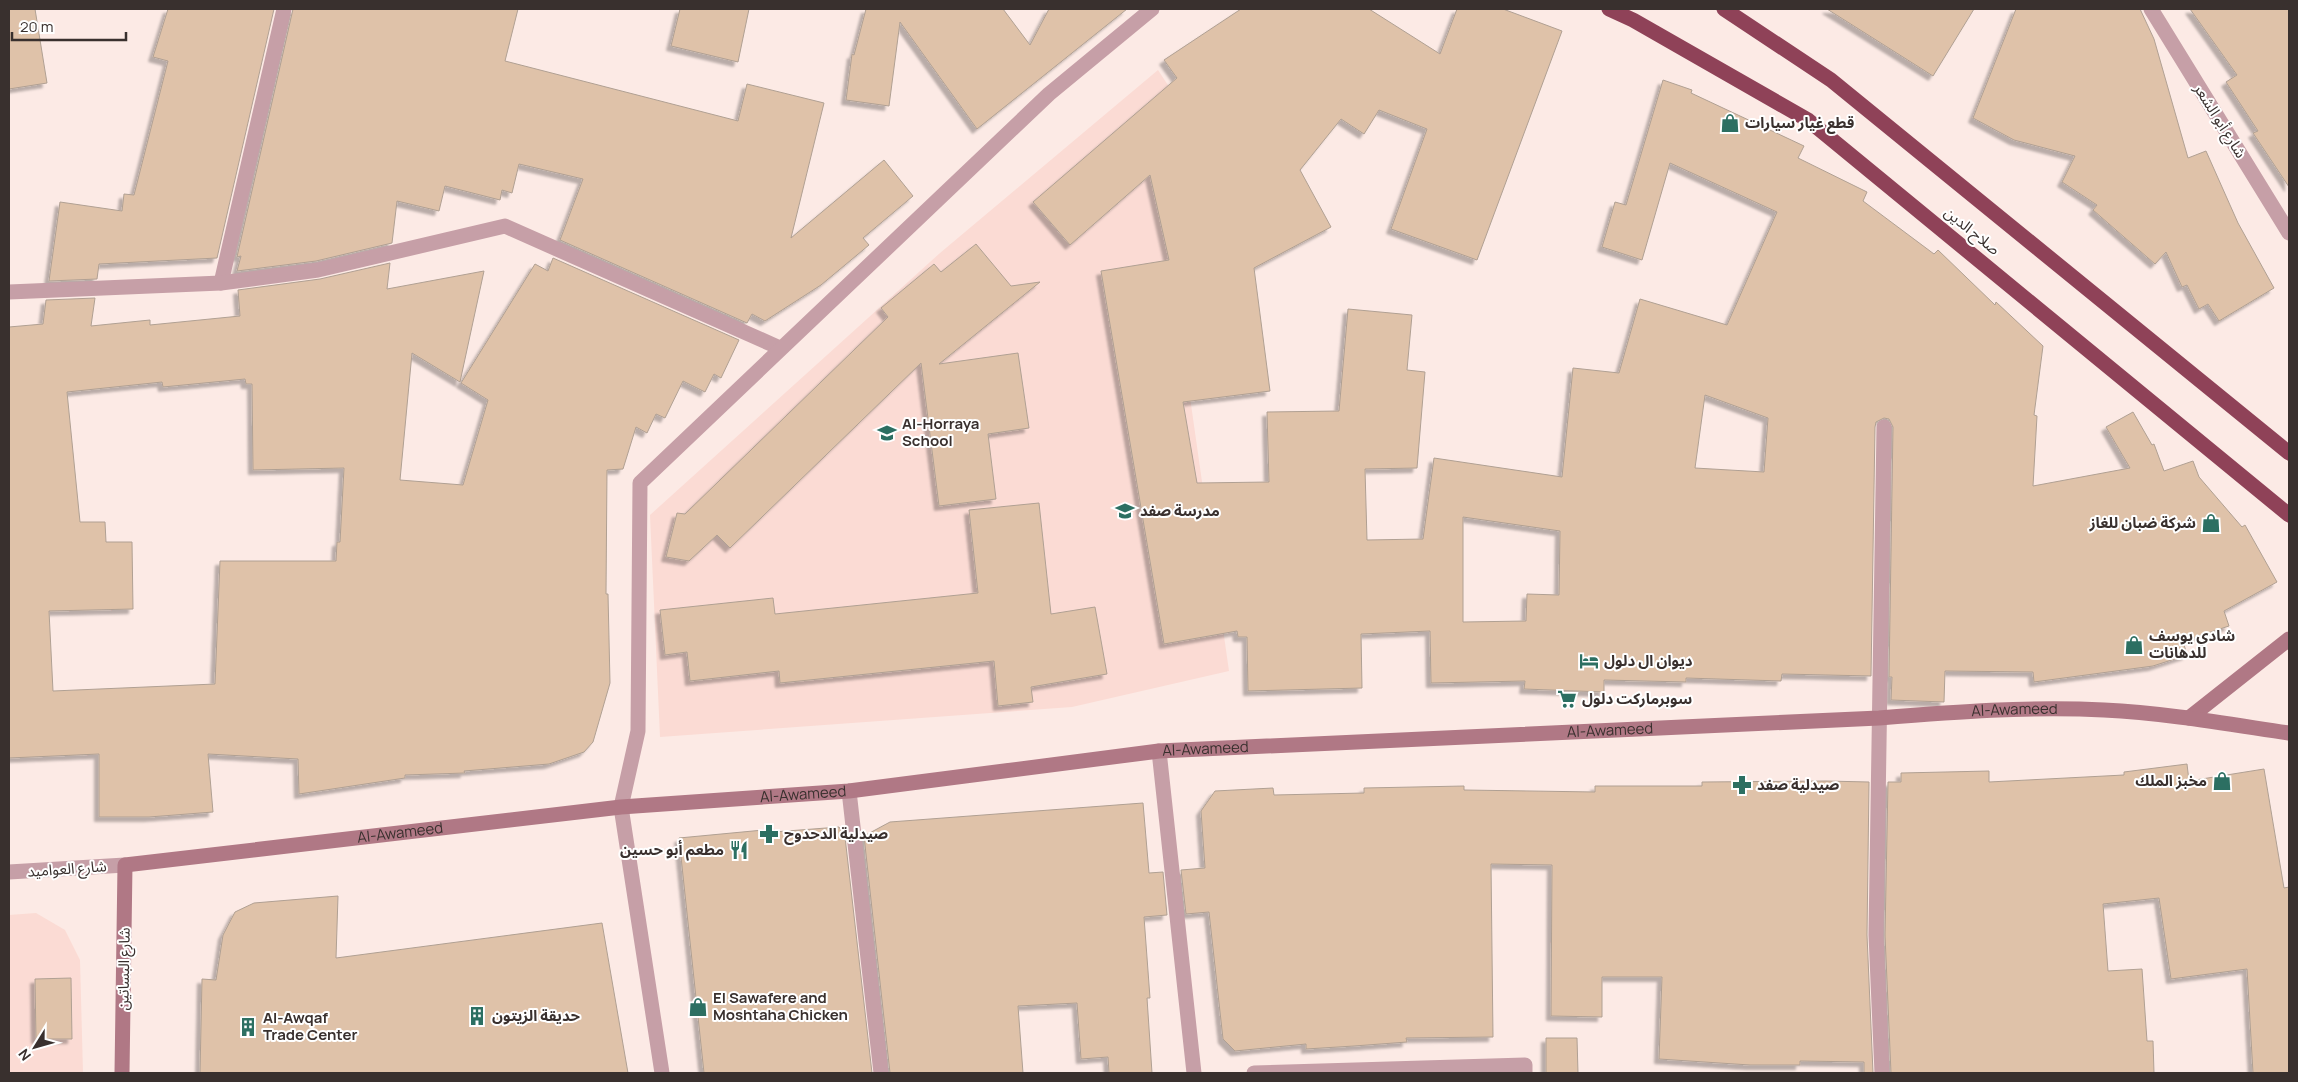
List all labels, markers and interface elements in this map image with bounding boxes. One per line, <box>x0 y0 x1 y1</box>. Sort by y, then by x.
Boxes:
scale bar <box>12 10 126 42</box>
text: 20 m <box>20 16 53 37</box>
street label: شارع أبو الشعر <box>2187 79 2252 163</box>
shop icon: قطع غيار سيارات <box>1719 112 1741 134</box>
place label: قطع غيار سيارات <box>1745 112 1854 134</box>
street label: صلاح الدين <box>1939 202 2005 261</box>
place label: Al-Horraya School <box>902 413 979 451</box>
school or university icon: Al-Horraya School <box>876 422 898 444</box>
school or university icon: مدرسة صفد <box>1114 500 1136 522</box>
place label: مدرسة صفد <box>1140 500 1220 521</box>
place label: شركة ضبان للغاز <box>2088 512 2196 533</box>
shop icon: شركة ضبان للغاز <box>2200 512 2222 534</box>
place label: شادي يوسف للدهانات <box>2149 625 2235 663</box>
shop icon: شادي يوسف للدهانات <box>2123 634 2145 656</box>
hotel icon: ديوان ال دلول <box>1578 650 1600 672</box>
place label: ديوان ال دلول <box>1604 650 1693 671</box>
supermarket icon: سوبرماركت دلول <box>1556 688 1578 710</box>
place label: سوبرماركت دلول <box>1582 688 1692 709</box>
street label: Al-Awameed <box>1971 698 2058 721</box>
street label: Al-Awameed <box>1566 717 1654 742</box>
street label: Al-Awameed <box>1162 736 1249 761</box>
place label: مخبز الملك <box>2135 770 2207 791</box>
shop icon: مخبز الملك <box>2211 770 2233 792</box>
pharmacy icon: صيدلية صفد <box>1731 774 1753 796</box>
place label: صيدلية صفد <box>1757 774 1840 795</box>
street label: Al-Awameed <box>759 780 847 807</box>
street label: Al-Awameed <box>356 817 444 848</box>
pharmacy icon: صيدلية الدحدوح <box>758 823 780 845</box>
place label: صيدلية الدحدوح <box>784 823 889 845</box>
place label: مطعم أبو حسين <box>620 839 724 861</box>
restaurant icon: مطعم أبو حسين <box>728 839 750 861</box>
street label: شارع العواميد <box>27 855 108 884</box>
street label: شارع البساتين <box>112 927 137 1011</box>
place label: El Sawafere and Moshtaha Chicken <box>713 987 848 1025</box>
shop icon: El Sawafere and Moshtaha Chicken <box>687 996 709 1018</box>
building icon: حديقة الزيتون <box>466 1005 488 1027</box>
place label: حديقة الزيتون <box>492 1005 581 1026</box>
place label: Al-Awqaf Trade Center <box>263 1007 357 1045</box>
building icon: Al-Awqaf Trade Center <box>237 1016 259 1038</box>
north arrow <box>10 1022 60 1072</box>
text: N <box>14 1045 35 1065</box>

